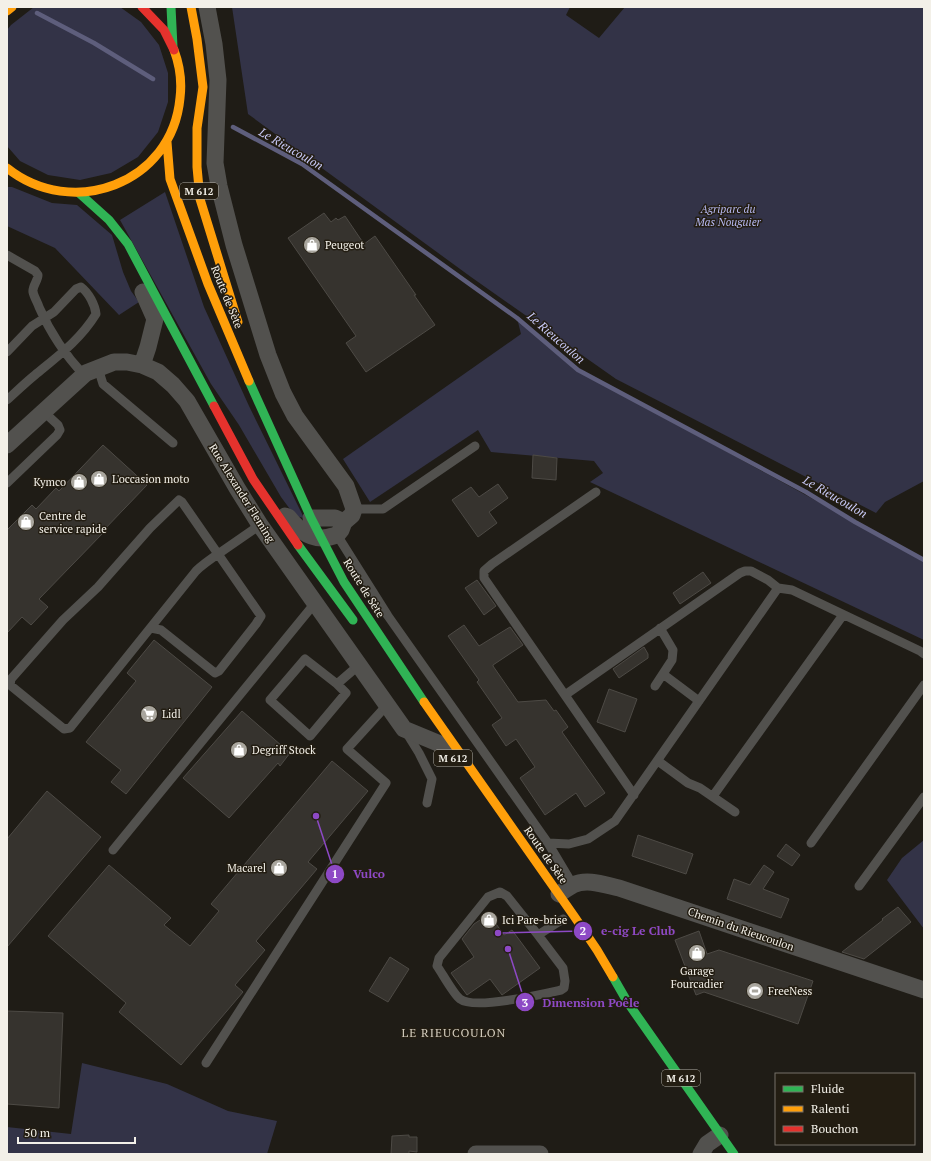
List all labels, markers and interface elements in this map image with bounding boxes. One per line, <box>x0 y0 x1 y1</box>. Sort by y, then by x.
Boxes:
water label: Le Rieucoulon <box>256 124 326 173</box>
road number: M 612 <box>180 183 218 199</box>
park label: Agriparc du Mas Nouguier <box>694 202 762 229</box>
shop icon: Peugeot <box>302 235 322 255</box>
place label: Peugeot <box>325 238 364 252</box>
street label: Route de Sète <box>208 263 246 331</box>
water label: Le Rieucoulon <box>524 308 588 367</box>
street label: Rue Alexander Fleming <box>206 441 278 545</box>
shop icon: L'occasion moto <box>89 469 109 489</box>
shop icon: Kymco <box>69 472 89 492</box>
place label: L'occasion moto <box>112 472 189 486</box>
water label: Le Rieucoulon <box>800 472 870 521</box>
place label: Kymco <box>33 475 66 489</box>
place label: Centre de service rapide <box>39 509 107 536</box>
shop icon: Centre de service rapide <box>16 512 36 532</box>
street label: Route de Sète <box>340 556 388 620</box>
supermarket icon: Lidl <box>139 704 159 724</box>
place label: Lidl <box>162 707 181 721</box>
shop icon: Degriff Stock <box>229 740 249 760</box>
place label: Degriff Stock <box>252 743 316 757</box>
road number: M 612 <box>434 750 472 766</box>
street label: Route de Sète <box>521 824 571 887</box>
shop icon: Macarel <box>269 858 289 878</box>
place label: Macarel <box>227 861 266 875</box>
callout: Vulco <box>325 862 393 886</box>
text: 1 <box>332 866 338 881</box>
text: Vulco <box>353 866 385 881</box>
street label: Chemin du Rieucoulon <box>686 904 796 954</box>
shop icon: Ici Pare-brise <box>479 910 499 930</box>
place label: Ici Pare-brise <box>502 913 568 927</box>
callout: e-cig Le Club <box>573 919 684 943</box>
text: 2 <box>580 923 587 938</box>
text: e-cig Le Club <box>601 923 675 938</box>
shop icon: Garage Fourcadier <box>687 943 707 963</box>
place label: Garage Fourcadier <box>671 964 724 991</box>
sports icon: FreeNess <box>745 981 765 1001</box>
place label: FreeNess <box>768 984 813 998</box>
callout: Dimension Poêle <box>515 990 647 1014</box>
text: 3 <box>522 995 529 1010</box>
text: Dimension Poêle <box>543 995 640 1010</box>
district label: LE RIEUCOULON <box>402 1025 506 1040</box>
road number: M 612 <box>662 1070 700 1086</box>
legend <box>775 1073 915 1145</box>
text: Fluide <box>811 1081 844 1096</box>
text: Ralenti <box>811 1101 850 1116</box>
scale bar <box>18 1119 135 1145</box>
text: Bouchon <box>811 1121 858 1136</box>
text: 50 m <box>24 1125 51 1140</box>

